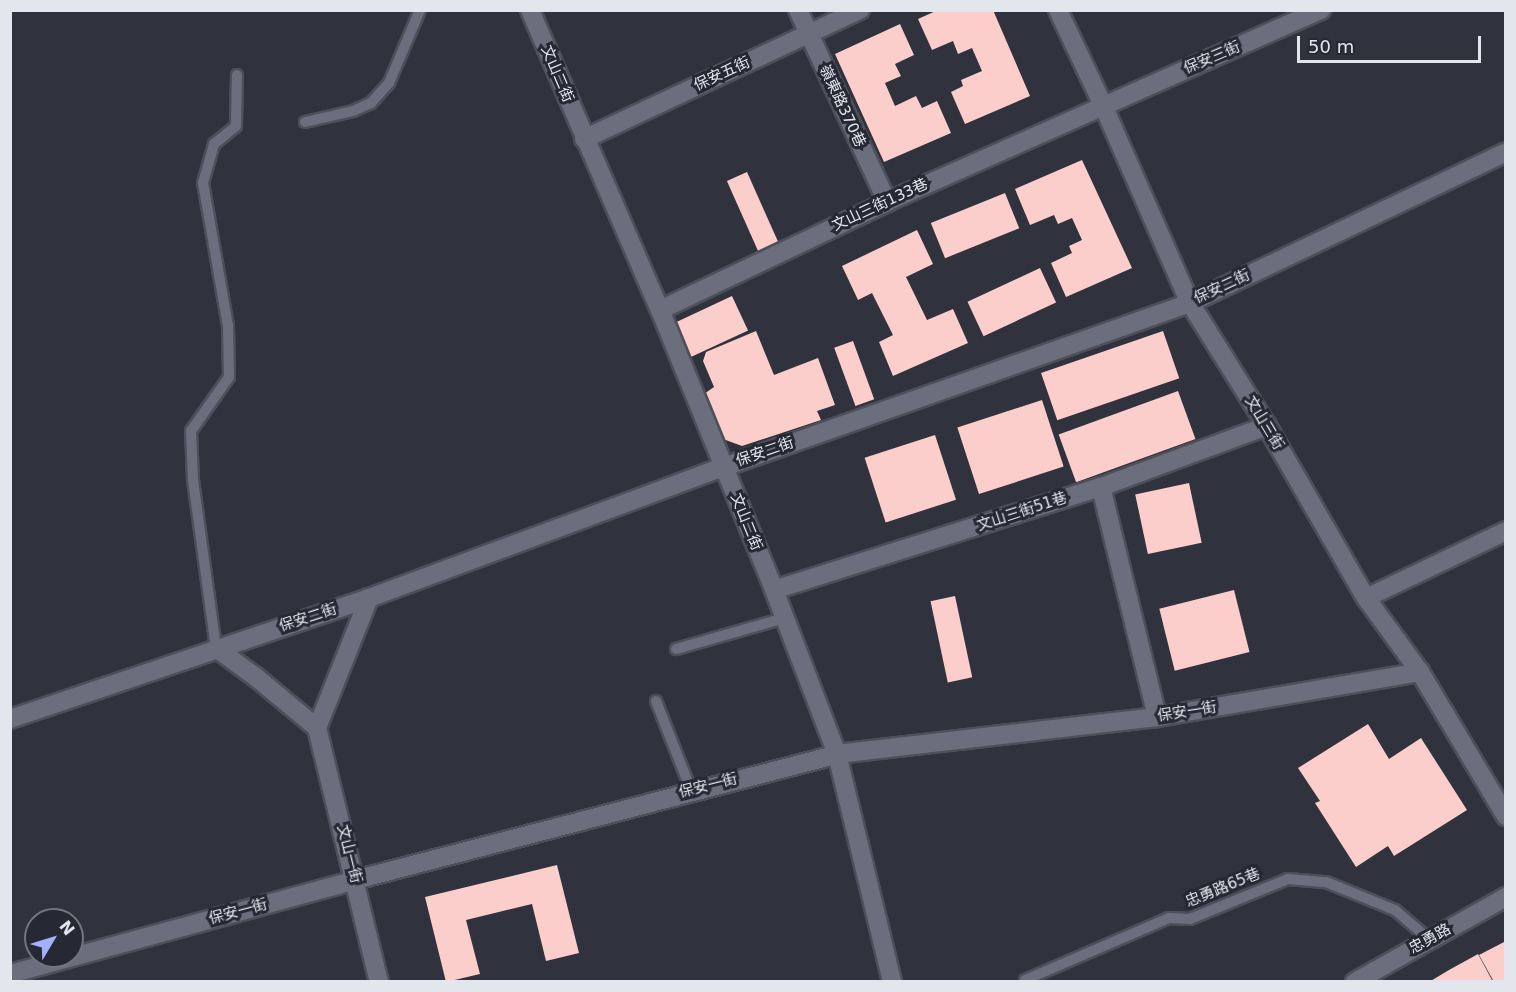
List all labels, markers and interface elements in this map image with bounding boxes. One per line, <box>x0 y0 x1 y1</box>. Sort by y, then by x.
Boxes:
scale bar <box>1300 24 1484 62</box>
text: 50 m <box>1308 36 1354 57</box>
street label: 保安三街 <box>1181 38 1243 78</box>
street label: 文山二街 <box>537 43 577 105</box>
street label: 保安五街 <box>691 53 753 95</box>
street label: 嶺東路370巷 <box>815 62 869 150</box>
street label: 文山三街133巷 <box>829 175 931 235</box>
street label: 保安二街 <box>1191 266 1253 308</box>
street label: 文山三街 <box>1241 393 1287 453</box>
street label: 保安二街 <box>734 434 796 470</box>
street label: 文山三街51巷 <box>974 489 1070 535</box>
street label: 文山二街 <box>726 491 766 553</box>
street label: 保安二街 <box>277 600 339 636</box>
street label: 保安一街 <box>1156 698 1218 726</box>
street label: 保安一街 <box>677 770 739 802</box>
street label: 文山一街 <box>333 823 365 885</box>
street label: 忠勇路65巷 <box>1183 865 1263 911</box>
street label: 保安一街 <box>207 896 269 928</box>
north arrow <box>24 908 84 968</box>
text: N <box>55 917 79 939</box>
street label: 忠勇路 <box>1406 920 1454 958</box>

